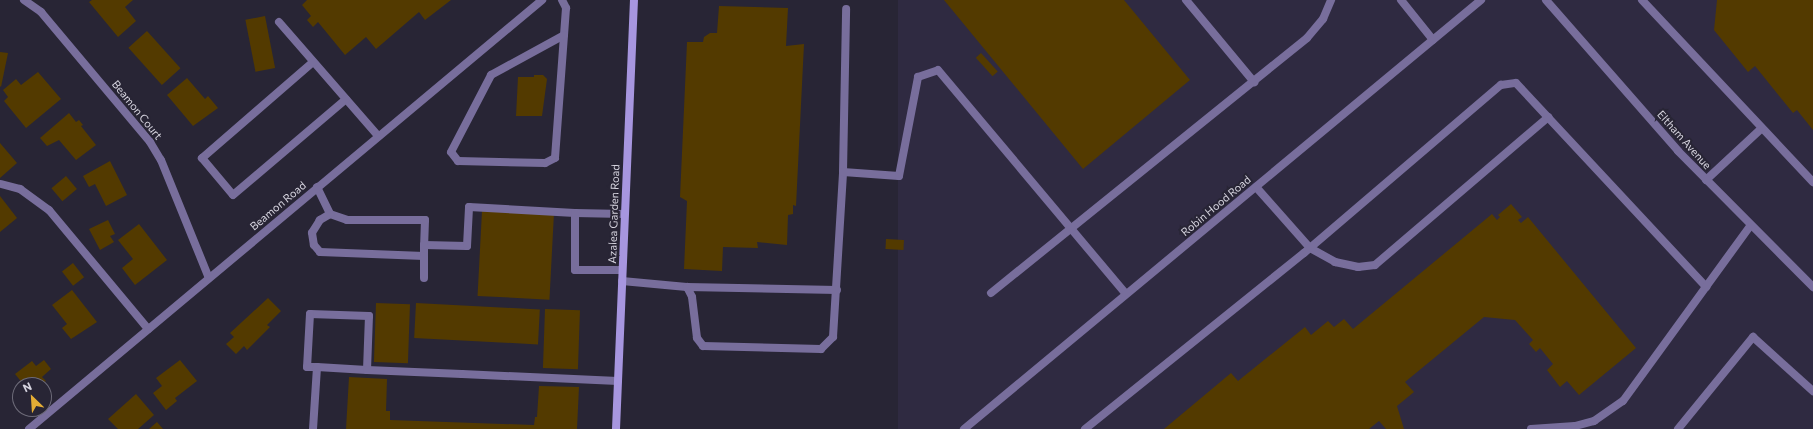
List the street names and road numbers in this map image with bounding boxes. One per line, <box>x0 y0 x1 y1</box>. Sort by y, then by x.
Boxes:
street label: Beamon Court <box>109 78 165 142</box>
street label: Eltham Avenue <box>1654 108 1714 172</box>
street label: Azalea Garden Road <box>606 164 622 264</box>
street label: Robin Hood Road <box>1178 173 1254 239</box>
street label: Beamon Road <box>247 179 309 233</box>

